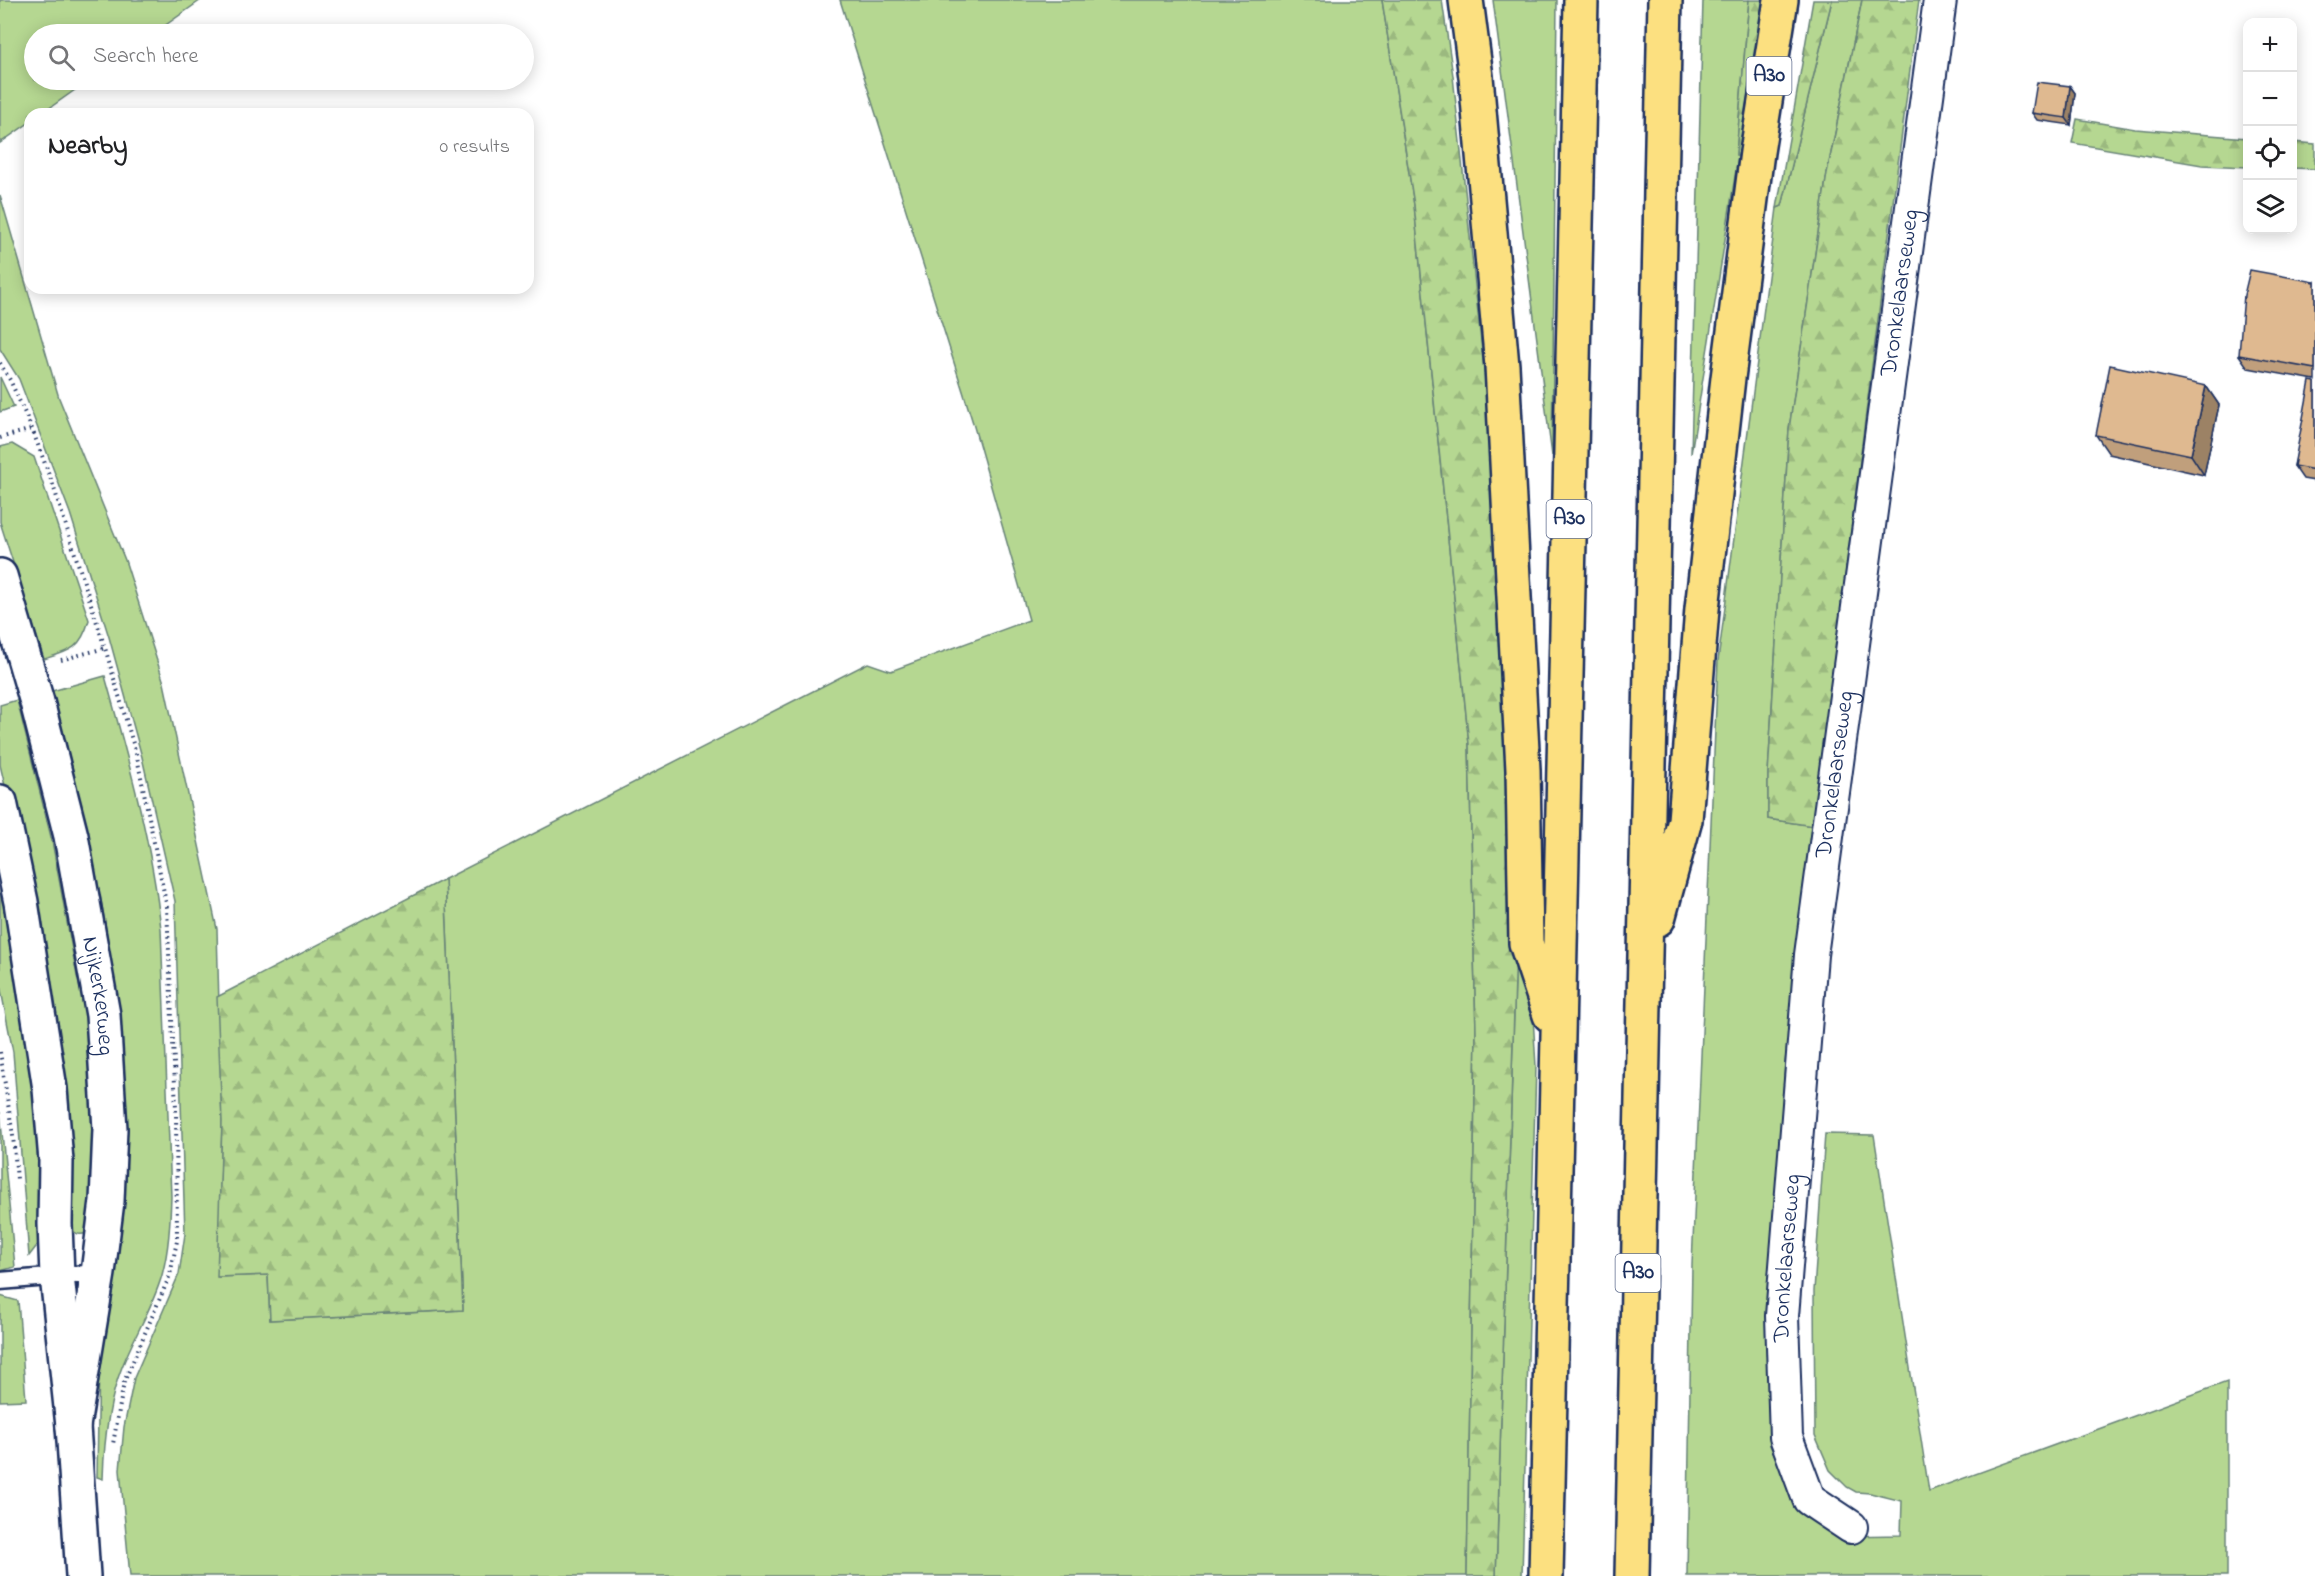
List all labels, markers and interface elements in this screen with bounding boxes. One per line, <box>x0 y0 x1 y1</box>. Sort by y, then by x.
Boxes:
map controls <box>2243 18 2297 234</box>
button: + <box>2243 18 2297 72</box>
search box <box>24 24 534 90</box>
icon: search <box>45 41 78 74</box>
text: Search here <box>93 41 198 73</box>
road number: A30 <box>1746 57 1792 95</box>
button: − <box>2243 72 2297 126</box>
button: locate <box>2243 126 2297 180</box>
text: Nearby <box>48 128 127 166</box>
text: 0 results <box>439 133 510 162</box>
button: layers <box>2243 180 2297 234</box>
street label: Dronkelaarseweg <box>1872 207 1929 380</box>
road number: A30 <box>1546 500 1592 538</box>
street label: Dronkelaarseweg <box>1807 689 1864 861</box>
street label: Nijkerkerweg <box>72 934 123 1057</box>
street label: Dronkelaarseweg <box>1764 1173 1811 1343</box>
road number: A30 <box>1616 1254 1660 1292</box>

